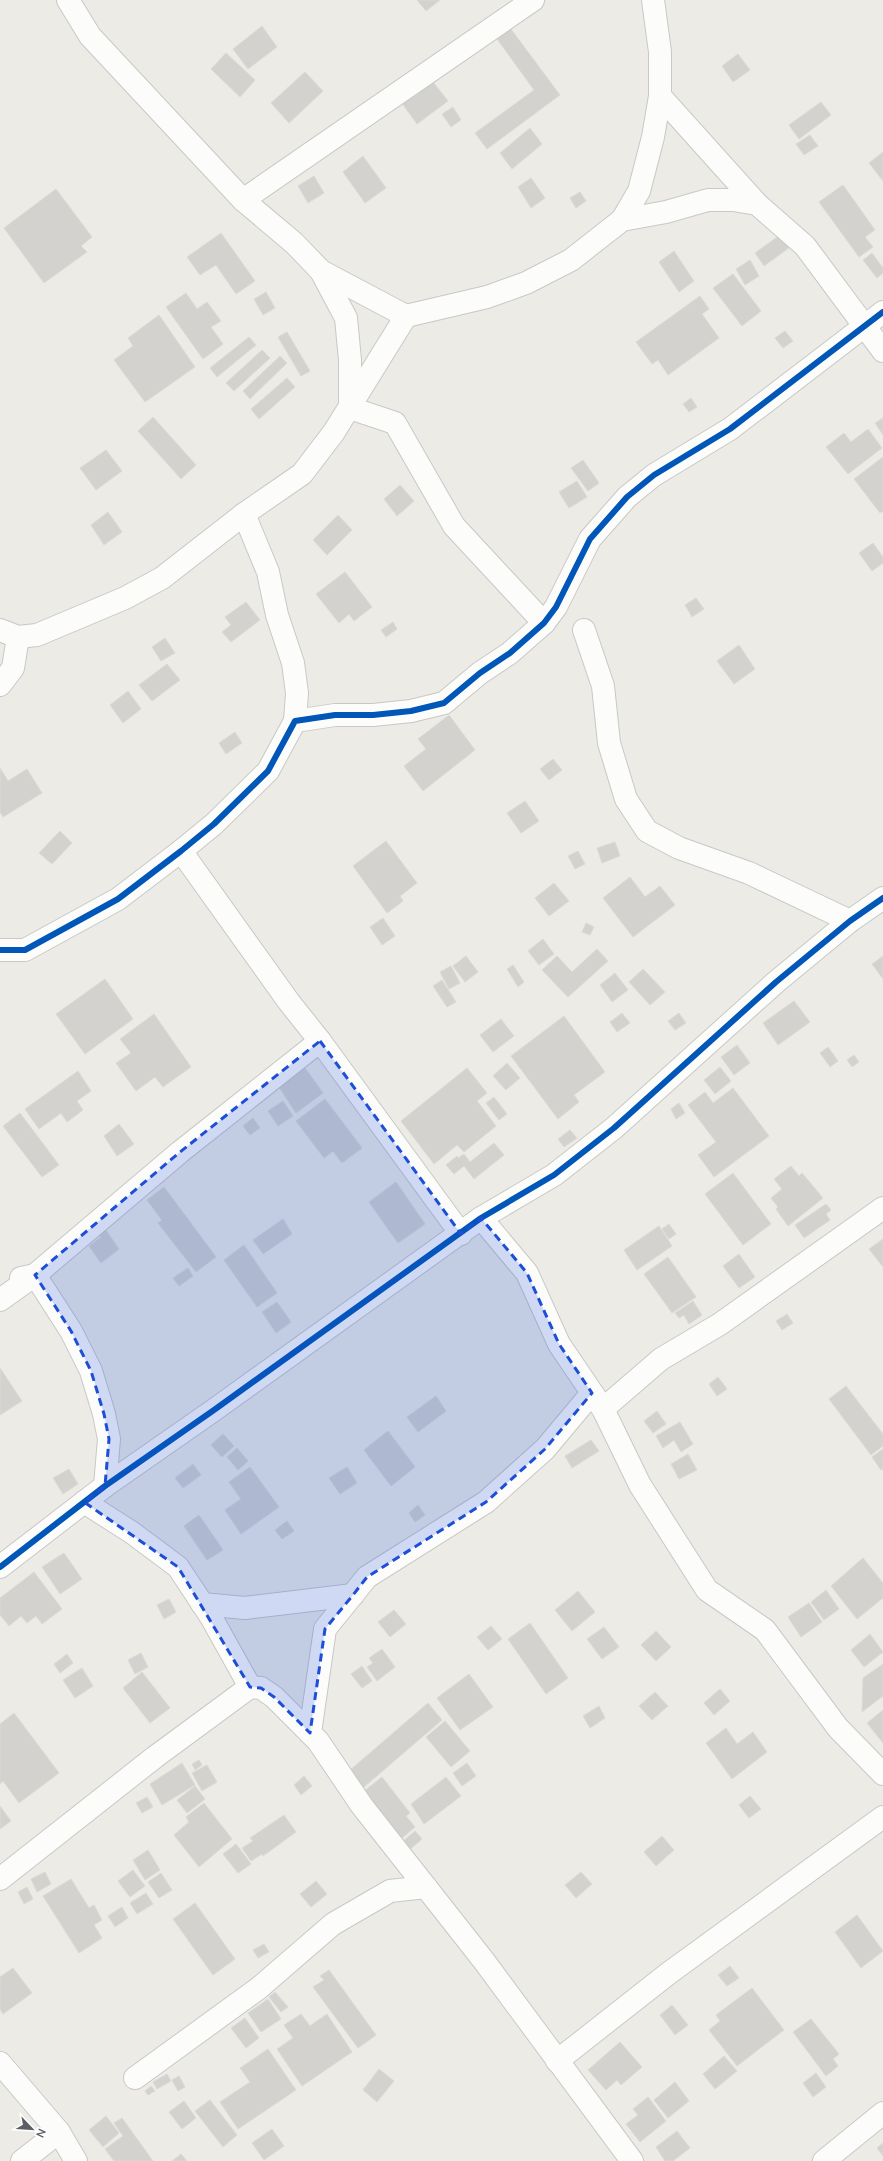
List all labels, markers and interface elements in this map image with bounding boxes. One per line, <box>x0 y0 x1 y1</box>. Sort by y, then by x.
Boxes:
north arrow <box>12 2109 52 2149</box>
text: N <box>33 2127 49 2140</box>

